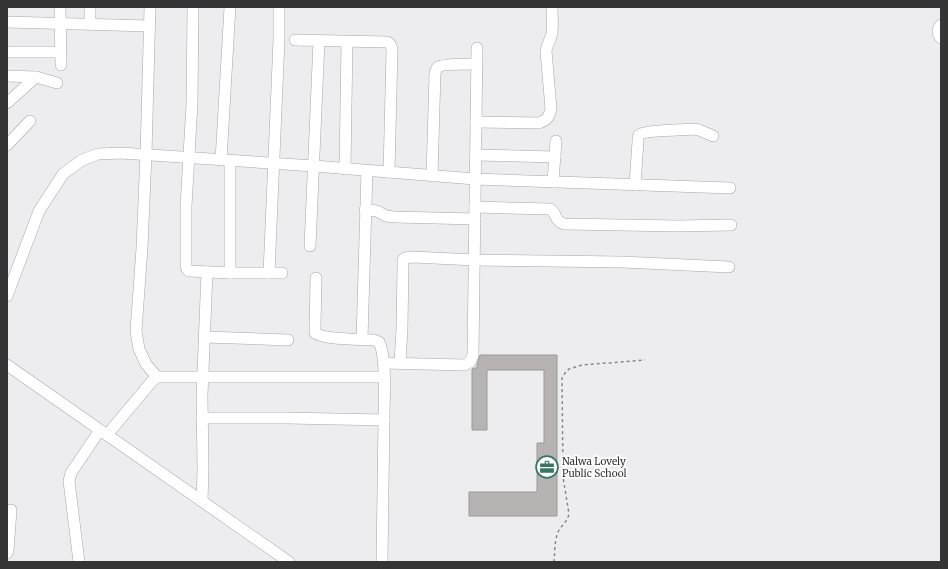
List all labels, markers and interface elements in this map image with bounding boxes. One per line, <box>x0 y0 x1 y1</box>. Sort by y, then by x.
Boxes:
office icon: Nalwa Lovely Public School <box>534 454 560 480</box>
place label: Nalwa Lovely Public School <box>562 455 627 480</box>

